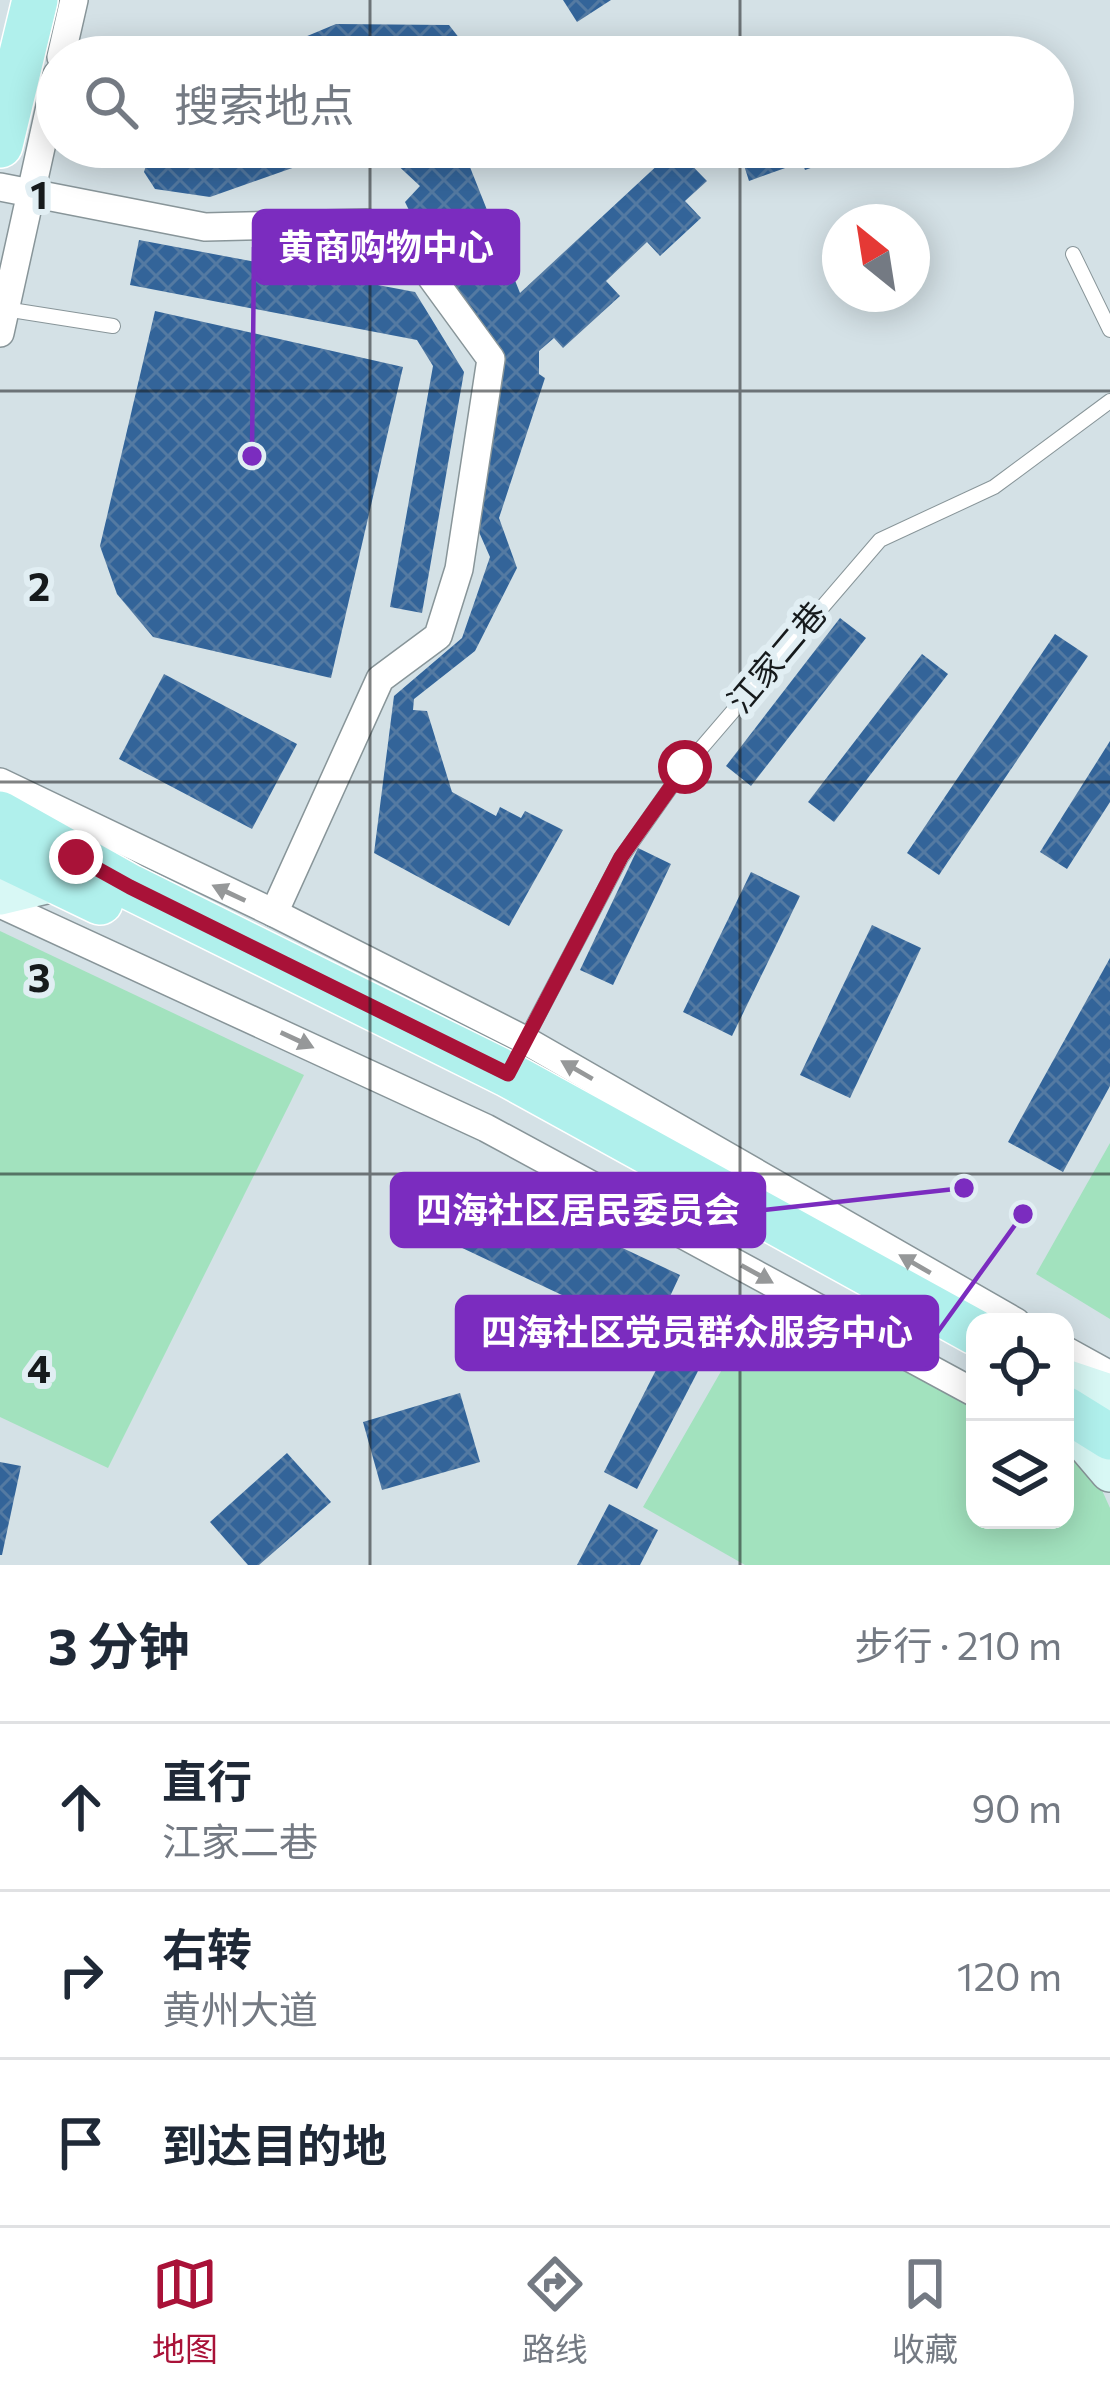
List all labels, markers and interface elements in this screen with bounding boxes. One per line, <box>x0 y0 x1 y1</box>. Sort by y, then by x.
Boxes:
search box <box>36 36 1074 168</box>
icon: search <box>78 69 144 135</box>
text: 搜索地点 <box>174 76 354 131</box>
text: 1 <box>30 169 48 217</box>
north arrow <box>822 204 930 312</box>
callout: 黄商购物中心 <box>254 211 518 283</box>
text: 黄商购物中心 <box>278 223 494 267</box>
text: 2 <box>28 561 50 609</box>
street label: 江家二巷 <box>718 592 834 720</box>
route start <box>658 740 712 794</box>
route end <box>49 830 103 884</box>
one-way arrow <box>211 882 246 902</box>
text: 3 <box>28 952 50 1000</box>
one-way arrow <box>280 1030 315 1050</box>
one-way arrow <box>560 1060 593 1081</box>
callout: 四海社区居民委员会 <box>392 1174 764 1246</box>
text: 四海社区居民委员会 <box>416 1186 740 1230</box>
one-way arrow <box>898 1254 932 1275</box>
one-way arrow <box>740 1263 773 1284</box>
callout: 四海社区党员群众服务中心 <box>457 1297 937 1369</box>
text: 四海社区党员群众服务中心 <box>481 1308 913 1352</box>
map controls <box>966 1313 1074 1529</box>
button: locate <box>966 1313 1074 1421</box>
text: 4 <box>27 1343 51 1391</box>
button: layers <box>966 1421 1074 1529</box>
text: 3 分钟 <box>48 1613 189 1676</box>
text: 步行 · 210 m <box>855 1620 1062 1668</box>
text: 直行 <box>162 1752 252 1807</box>
icon: ahead <box>48 1774 114 1840</box>
text: 90 m <box>971 1783 1062 1831</box>
text: 江家二巷 <box>162 1816 318 1864</box>
text: 右转 <box>162 1920 252 1975</box>
icon: right <box>48 1942 114 2008</box>
text: 120 m <box>957 1951 1062 1999</box>
text: 黄州大道 <box>162 1984 318 2032</box>
icon: arrive <box>48 2110 114 2176</box>
text: 到达目的地 <box>162 2116 387 2171</box>
tab: 地图 <box>152 2251 218 2371</box>
tab: 路线 <box>522 2251 588 2371</box>
tab: 收藏 <box>892 2251 958 2371</box>

